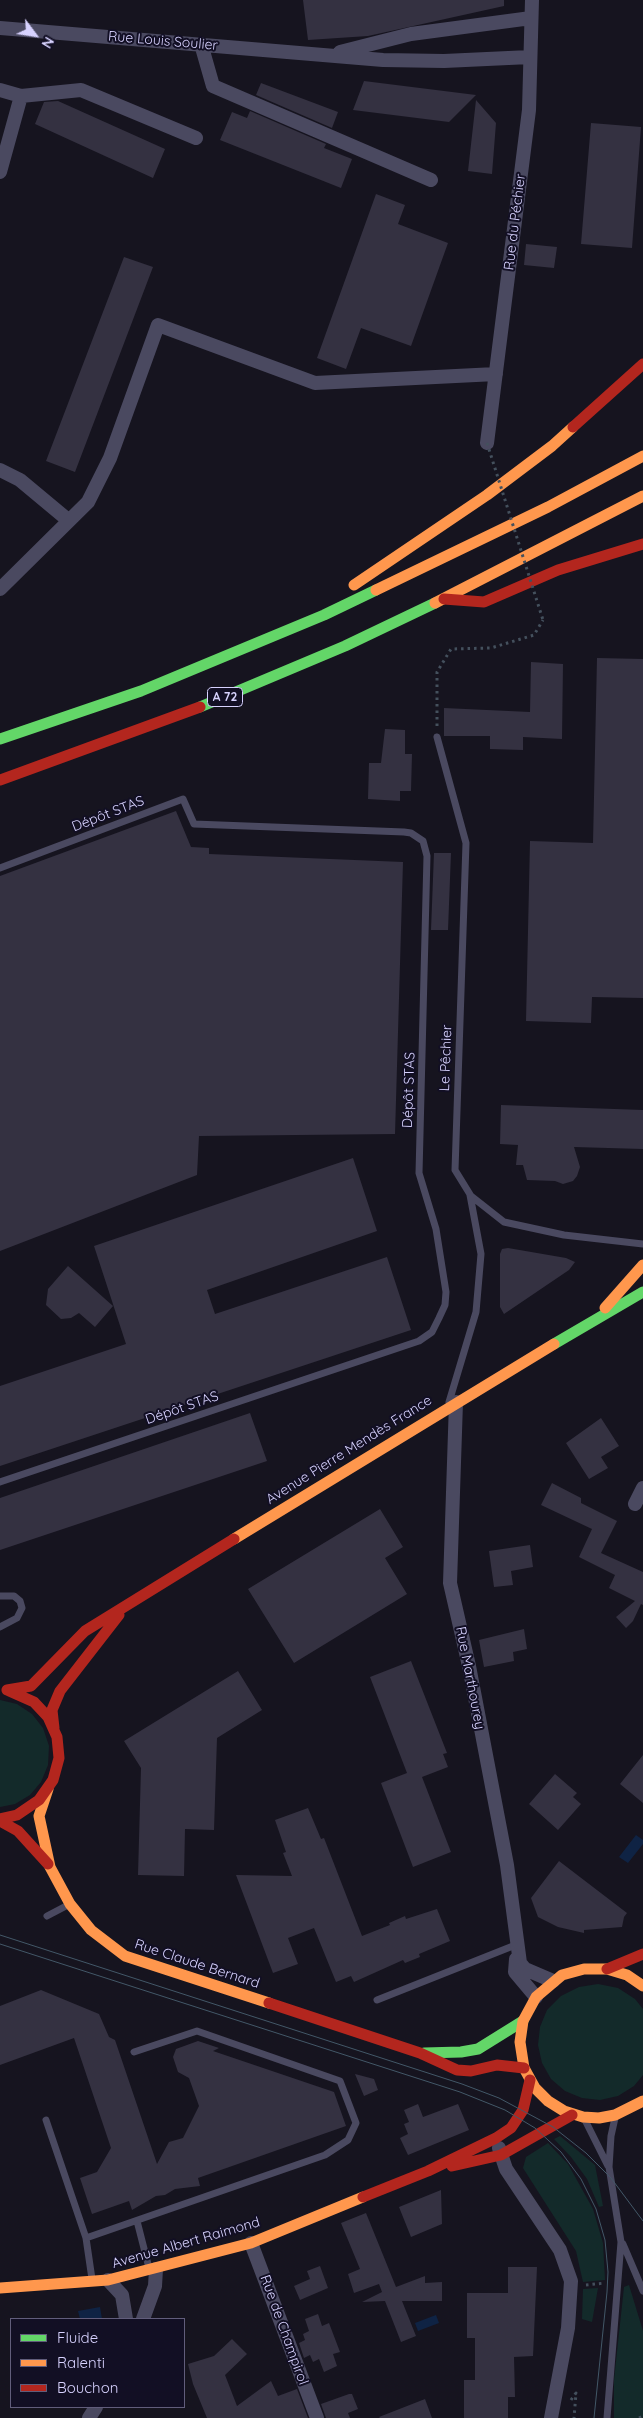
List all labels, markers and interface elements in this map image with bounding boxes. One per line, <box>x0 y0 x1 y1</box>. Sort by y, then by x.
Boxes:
north arrow <box>10 10 60 60</box>
street label: Rue Louis Soulier <box>107 28 219 54</box>
text: N <box>37 34 58 52</box>
street label: Rue du Péchier <box>501 173 529 271</box>
road number: A 72 <box>208 688 242 706</box>
street label: Dépôt STAS <box>69 793 147 835</box>
street label: Le Pêchier <box>436 1024 456 1092</box>
street label: Dépôt STAS <box>399 1052 419 1128</box>
street label: Dépôt STAS <box>143 1388 221 1428</box>
street label: Avenue Pierre Mendès France <box>263 1392 435 1508</box>
street label: Rue Marthourey <box>452 1625 488 1731</box>
street label: Rue Claude Bernard <box>132 1936 262 1992</box>
street label: Avenue Albert Raimond <box>110 2214 262 2272</box>
street label: Rue de Champirol <box>256 2273 312 2387</box>
legend <box>10 2318 185 2408</box>
text: Fluide <box>57 2328 98 2347</box>
text: Ralenti <box>57 2353 105 2372</box>
text: Bouchon <box>57 2378 118 2397</box>

